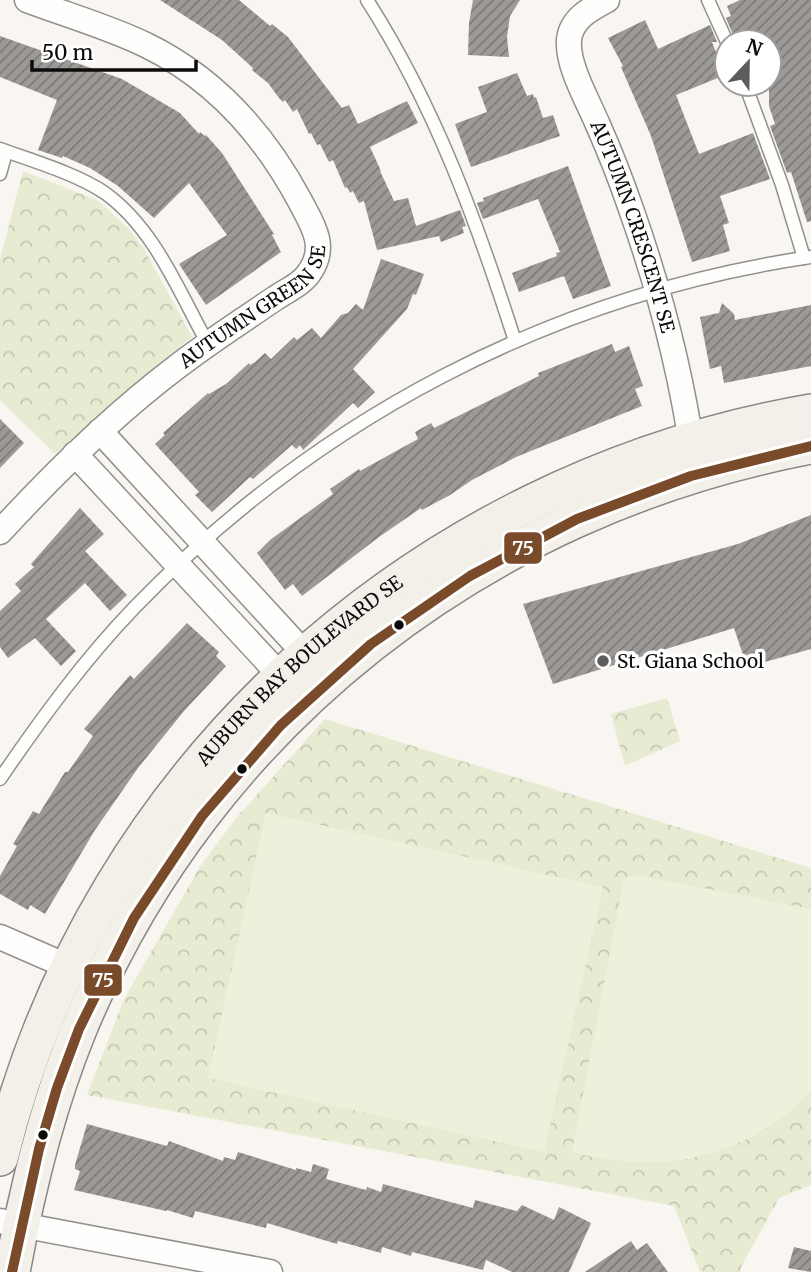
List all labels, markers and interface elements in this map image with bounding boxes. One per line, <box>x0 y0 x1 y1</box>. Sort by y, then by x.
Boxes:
scale bar <box>32 28 196 72</box>
north arrow <box>713 28 783 98</box>
text: N <box>743 33 766 61</box>
text: 50 m <box>42 39 93 66</box>
street label: AUTUMN CRESCENT SE <box>585 116 680 335</box>
street label: AUTUMN GREEN SE <box>173 244 330 374</box>
line badge: 75 <box>503 531 543 565</box>
text: 75 <box>512 536 534 560</box>
street label: AUBURN BAY BOULEVARD SE <box>190 570 407 771</box>
unlabelled marker <box>392 618 406 632</box>
place label: St. Giana School <box>617 649 764 673</box>
marker: St. Giana School <box>595 653 611 669</box>
unlabelled marker <box>235 762 249 776</box>
line badge: 75 <box>83 963 123 997</box>
text: 75 <box>92 968 114 992</box>
unlabelled marker <box>36 1128 50 1142</box>

